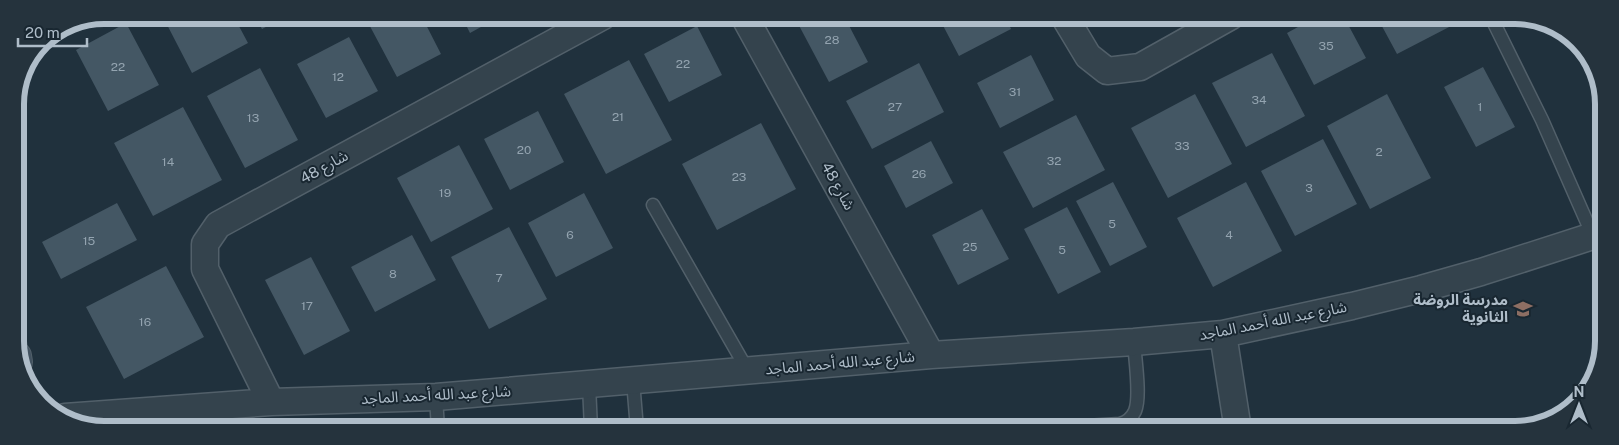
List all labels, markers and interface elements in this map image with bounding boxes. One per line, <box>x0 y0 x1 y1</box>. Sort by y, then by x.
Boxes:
scale bar <box>18 15 86 47</box>
text: 20 m <box>25 24 60 41</box>
house number: 28 <box>825 33 840 47</box>
house number: 35 <box>1318 39 1334 53</box>
house number: 22 <box>676 57 690 71</box>
house number: 22 <box>111 60 125 74</box>
house number: 12 <box>332 70 344 84</box>
house number: 31 <box>1009 85 1021 99</box>
house number: 34 <box>1251 93 1267 107</box>
house number: 27 <box>888 100 902 114</box>
house number: 1 <box>1478 100 1482 114</box>
house number: 21 <box>612 110 624 124</box>
house number: 13 <box>247 111 259 125</box>
house number: 33 <box>1174 139 1190 153</box>
house number: 20 <box>517 143 531 157</box>
house number: 2 <box>1375 145 1383 159</box>
street label: شارع 48 <box>297 146 353 190</box>
house number: 32 <box>1047 154 1061 168</box>
house number: 14 <box>162 155 175 169</box>
street label: شارع 48 <box>815 159 859 215</box>
house number: 26 <box>912 167 926 181</box>
house number: 23 <box>732 170 746 184</box>
house number: 3 <box>1305 181 1313 195</box>
house number: 19 <box>439 186 451 200</box>
house number: 5 <box>1108 217 1116 231</box>
house number: 6 <box>566 228 574 242</box>
house number: 4 <box>1225 228 1233 242</box>
house number: 15 <box>83 234 96 248</box>
house number: 25 <box>963 240 978 254</box>
house number: 5 <box>1058 243 1066 257</box>
house number: 8 <box>389 267 397 281</box>
house number: 7 <box>495 271 503 285</box>
place label: مدرسة الروضة الثانوية <box>1413 291 1508 326</box>
street label: شارع عبد الله أحمد الماجد <box>1198 298 1349 347</box>
school or university icon: مدرسة الروضة الثانوية <box>1512 298 1534 320</box>
house number: 17 <box>301 299 313 313</box>
house number: 16 <box>139 315 151 329</box>
street label: شارع عبد الله أحمد الماجد <box>764 347 916 381</box>
north arrow <box>1554 380 1604 430</box>
street label: شارع عبد الله أحمد الماجد <box>361 382 512 411</box>
text: N <box>1574 384 1584 400</box>

